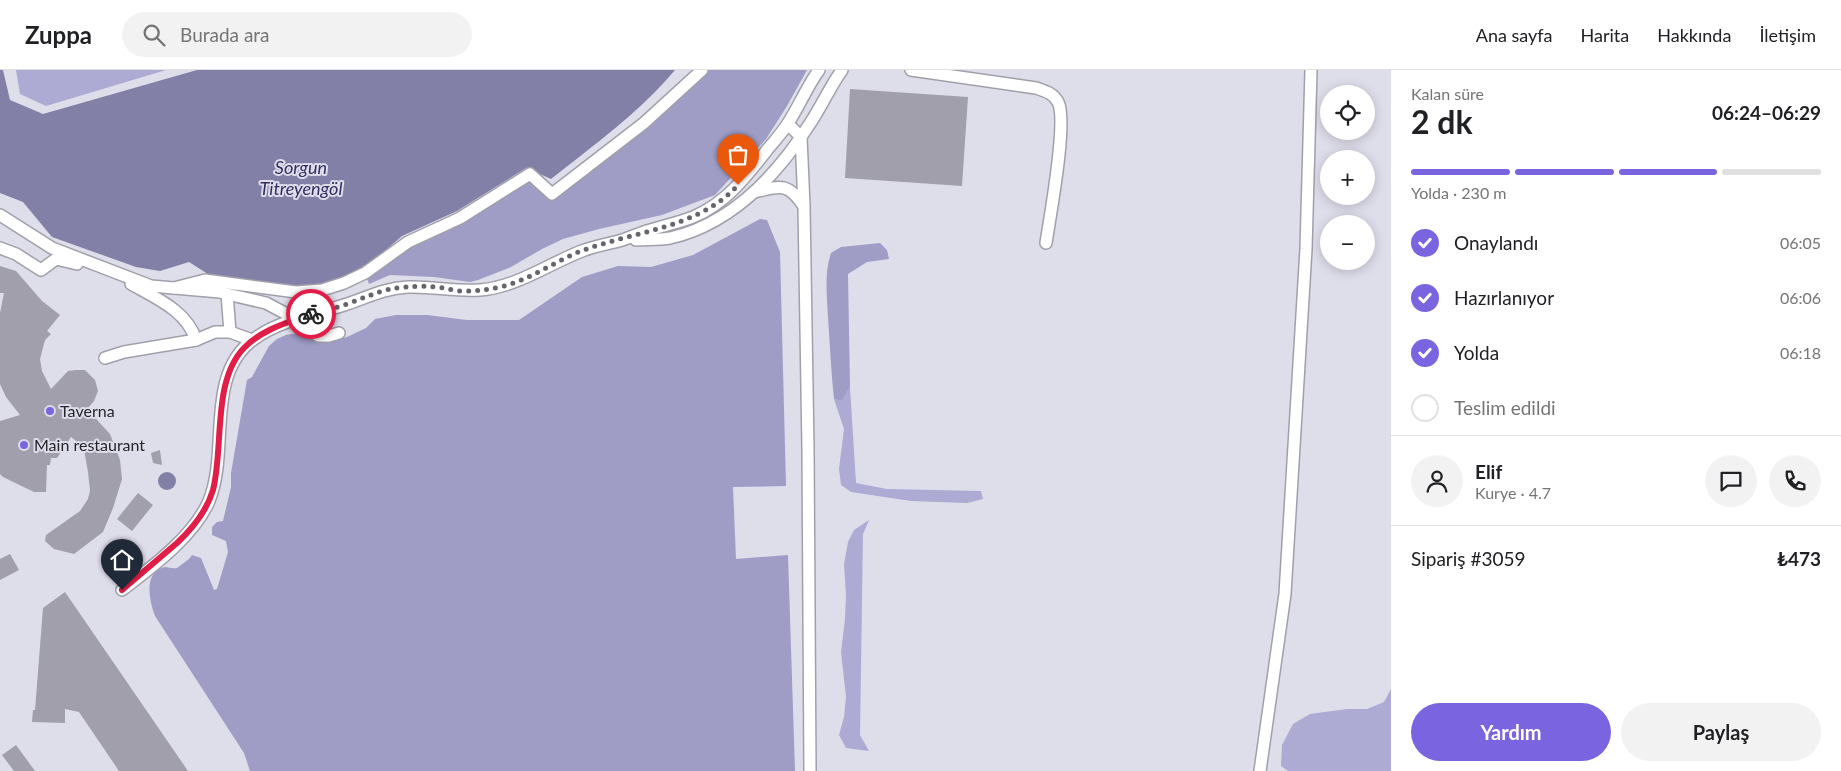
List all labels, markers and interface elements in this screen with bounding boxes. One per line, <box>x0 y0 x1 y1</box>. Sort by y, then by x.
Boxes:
search box <box>122 12 472 57</box>
text: Zuppa <box>25 20 92 49</box>
icon: search <box>140 21 168 49</box>
text: Burada ara <box>180 23 270 46</box>
text: Ana sayfa <box>1476 24 1553 46</box>
text: Harita <box>1581 24 1629 46</box>
text: Hakkında <box>1657 24 1731 46</box>
text: İletişim <box>1759 24 1816 46</box>
text: Kalan süre <box>1411 84 1484 103</box>
map controls <box>1320 85 1375 270</box>
button: locate <box>1320 85 1375 140</box>
text: 06:24–06:29 <box>1712 101 1821 124</box>
text: 2 dk <box>1411 102 1473 141</box>
pin <box>717 134 759 185</box>
icon: bag <box>724 141 752 169</box>
button: + <box>1320 150 1375 205</box>
water label: Sorgun Titreyengöl <box>259 156 343 199</box>
text: Yolda · 230 m <box>1411 183 1506 202</box>
button: − <box>1320 215 1375 270</box>
icon: check <box>1411 229 1439 257</box>
text: Onaylandı <box>1454 231 1538 254</box>
text: 06:05 <box>1780 233 1821 252</box>
icon: check <box>1411 284 1439 312</box>
text: Hazırlanıyor <box>1454 286 1554 309</box>
text: 06:06 <box>1780 288 1821 307</box>
courier <box>286 289 336 339</box>
icon: bike <box>297 300 325 328</box>
icon: check <box>1411 339 1439 367</box>
text: Yolda <box>1454 341 1499 364</box>
text: 06:18 <box>1780 343 1821 362</box>
text: Teslim edildi <box>1454 396 1556 419</box>
place label: Taverna <box>60 401 115 420</box>
marker: Taverna <box>44 405 56 417</box>
place label: Main restaurant <box>34 435 145 454</box>
marker: Main restaurant <box>18 439 30 451</box>
button: person <box>1411 455 1463 507</box>
button: chat <box>1705 455 1757 507</box>
button: phone <box>1769 455 1821 507</box>
text: Elif <box>1475 460 1502 483</box>
text: Kurye · 4.7 <box>1475 483 1551 502</box>
pin <box>101 539 143 590</box>
icon: home <box>108 546 136 574</box>
text: Sipariş #3059 <box>1411 547 1526 570</box>
text: ₺473 <box>1777 547 1821 570</box>
button: Yardım <box>1411 703 1611 761</box>
button: Paylaş <box>1621 703 1821 761</box>

